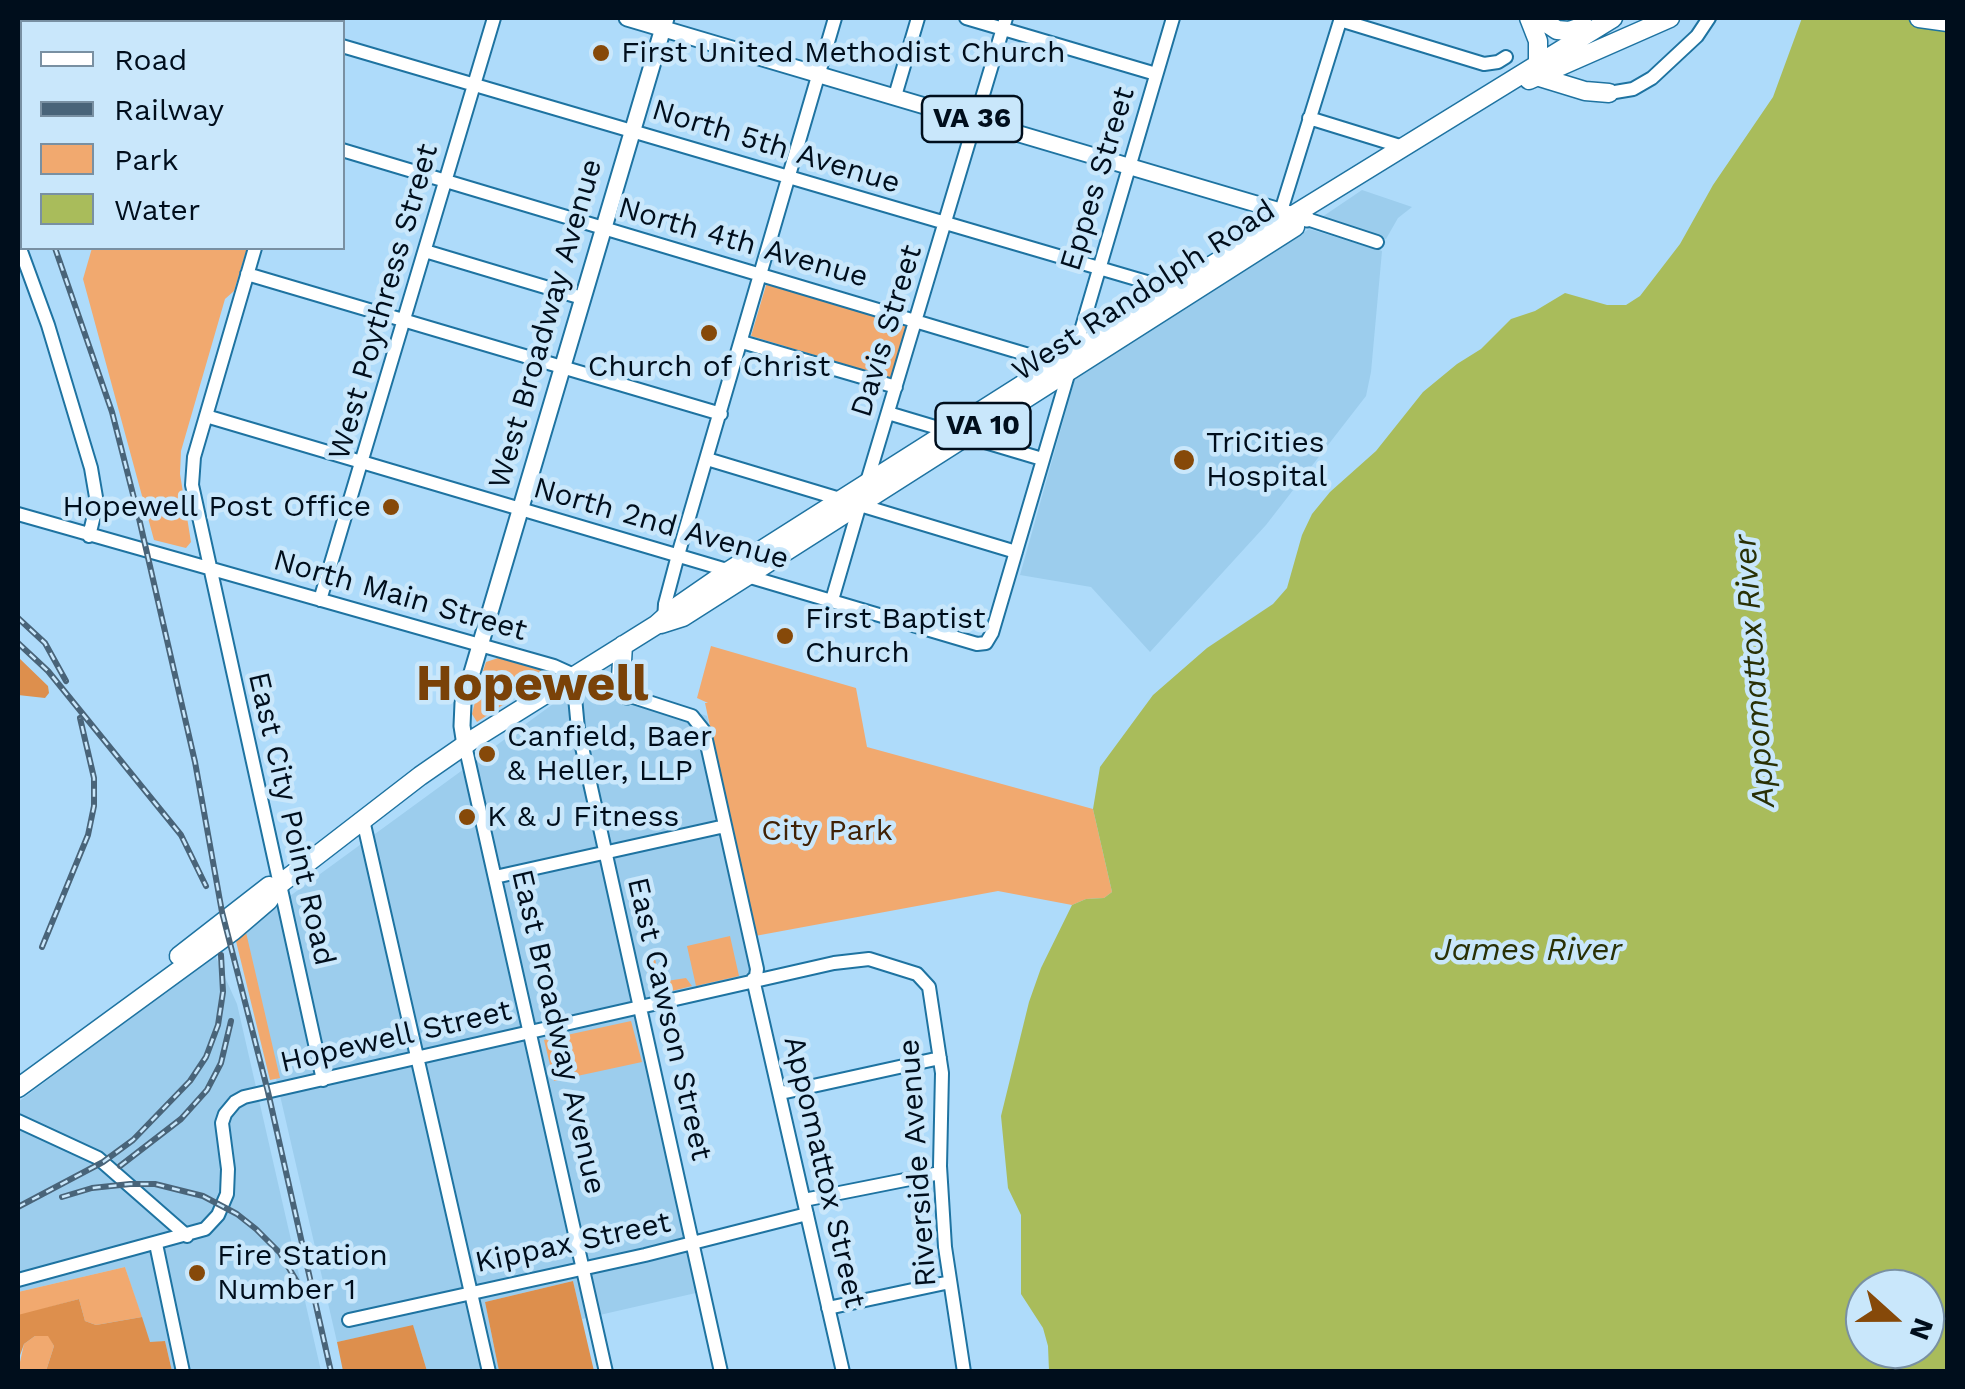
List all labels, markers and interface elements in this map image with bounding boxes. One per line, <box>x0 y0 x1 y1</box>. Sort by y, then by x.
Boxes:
legend <box>20 20 345 250</box>
place label: First United Methodist Church <box>621 35 1066 71</box>
text: Road <box>114 42 187 77</box>
marker: First United Methodist Church <box>590 42 612 64</box>
street label: Eppes Street <box>1053 83 1143 275</box>
text: Railway <box>114 92 224 127</box>
street label: North 5th Avenue <box>648 92 904 202</box>
road number: VA 36 <box>922 96 1022 142</box>
street label: West Poythress Street <box>322 140 446 464</box>
text: Park <box>114 142 179 177</box>
street label: West Broadway Avenue <box>482 155 610 493</box>
street label: North 4th Avenue <box>614 190 872 296</box>
text: Water <box>114 192 200 227</box>
street label: West Randolph Road <box>1006 193 1282 389</box>
street label: Davis Street <box>844 241 930 421</box>
marker: Church of Christ <box>698 322 720 344</box>
place label: Church of Christ <box>588 349 830 385</box>
road number: VA 10 <box>936 403 1030 449</box>
place label: TriCities Hospital <box>1206 425 1327 496</box>
marker: TriCities Hospital <box>1171 447 1197 473</box>
street label: North 2nd Avenue <box>529 470 793 578</box>
place label: Hopewell Post Office <box>62 489 371 525</box>
marker: Hopewell Post Office <box>380 496 402 518</box>
water label: Appomattox River <box>1726 533 1784 809</box>
street label: North Main Street <box>269 543 531 649</box>
place label: First Baptist Church <box>805 601 986 672</box>
marker: First Baptist Church <box>774 625 796 647</box>
district label: Hopewell <box>416 655 648 715</box>
street label: East City Point Road <box>240 669 342 969</box>
place label: Canfield, Baer & Heller, LLP <box>507 719 712 790</box>
marker: Canfield, Baer & Heller, LLP <box>476 743 498 765</box>
place label: K & J Fitness <box>487 799 679 835</box>
marker: K & J Fitness <box>456 806 478 828</box>
park label: City Park <box>761 813 893 849</box>
street label: East Broadway Avenue <box>503 866 613 1198</box>
street label: East Cawson Street <box>619 874 719 1164</box>
water label: James River <box>1434 932 1622 970</box>
street label: Hopewell Street <box>277 993 515 1081</box>
street label: Appomattox Street <box>775 1033 873 1311</box>
street label: Riverside Avenue <box>891 1038 945 1288</box>
street label: Kippax Street <box>472 1205 674 1281</box>
place label: Fire Station Number 1 <box>217 1238 388 1308</box>
marker: Fire Station Number 1 <box>186 1262 208 1284</box>
north arrow <box>1845 1269 1945 1369</box>
text: N <box>1902 1314 1941 1345</box>

